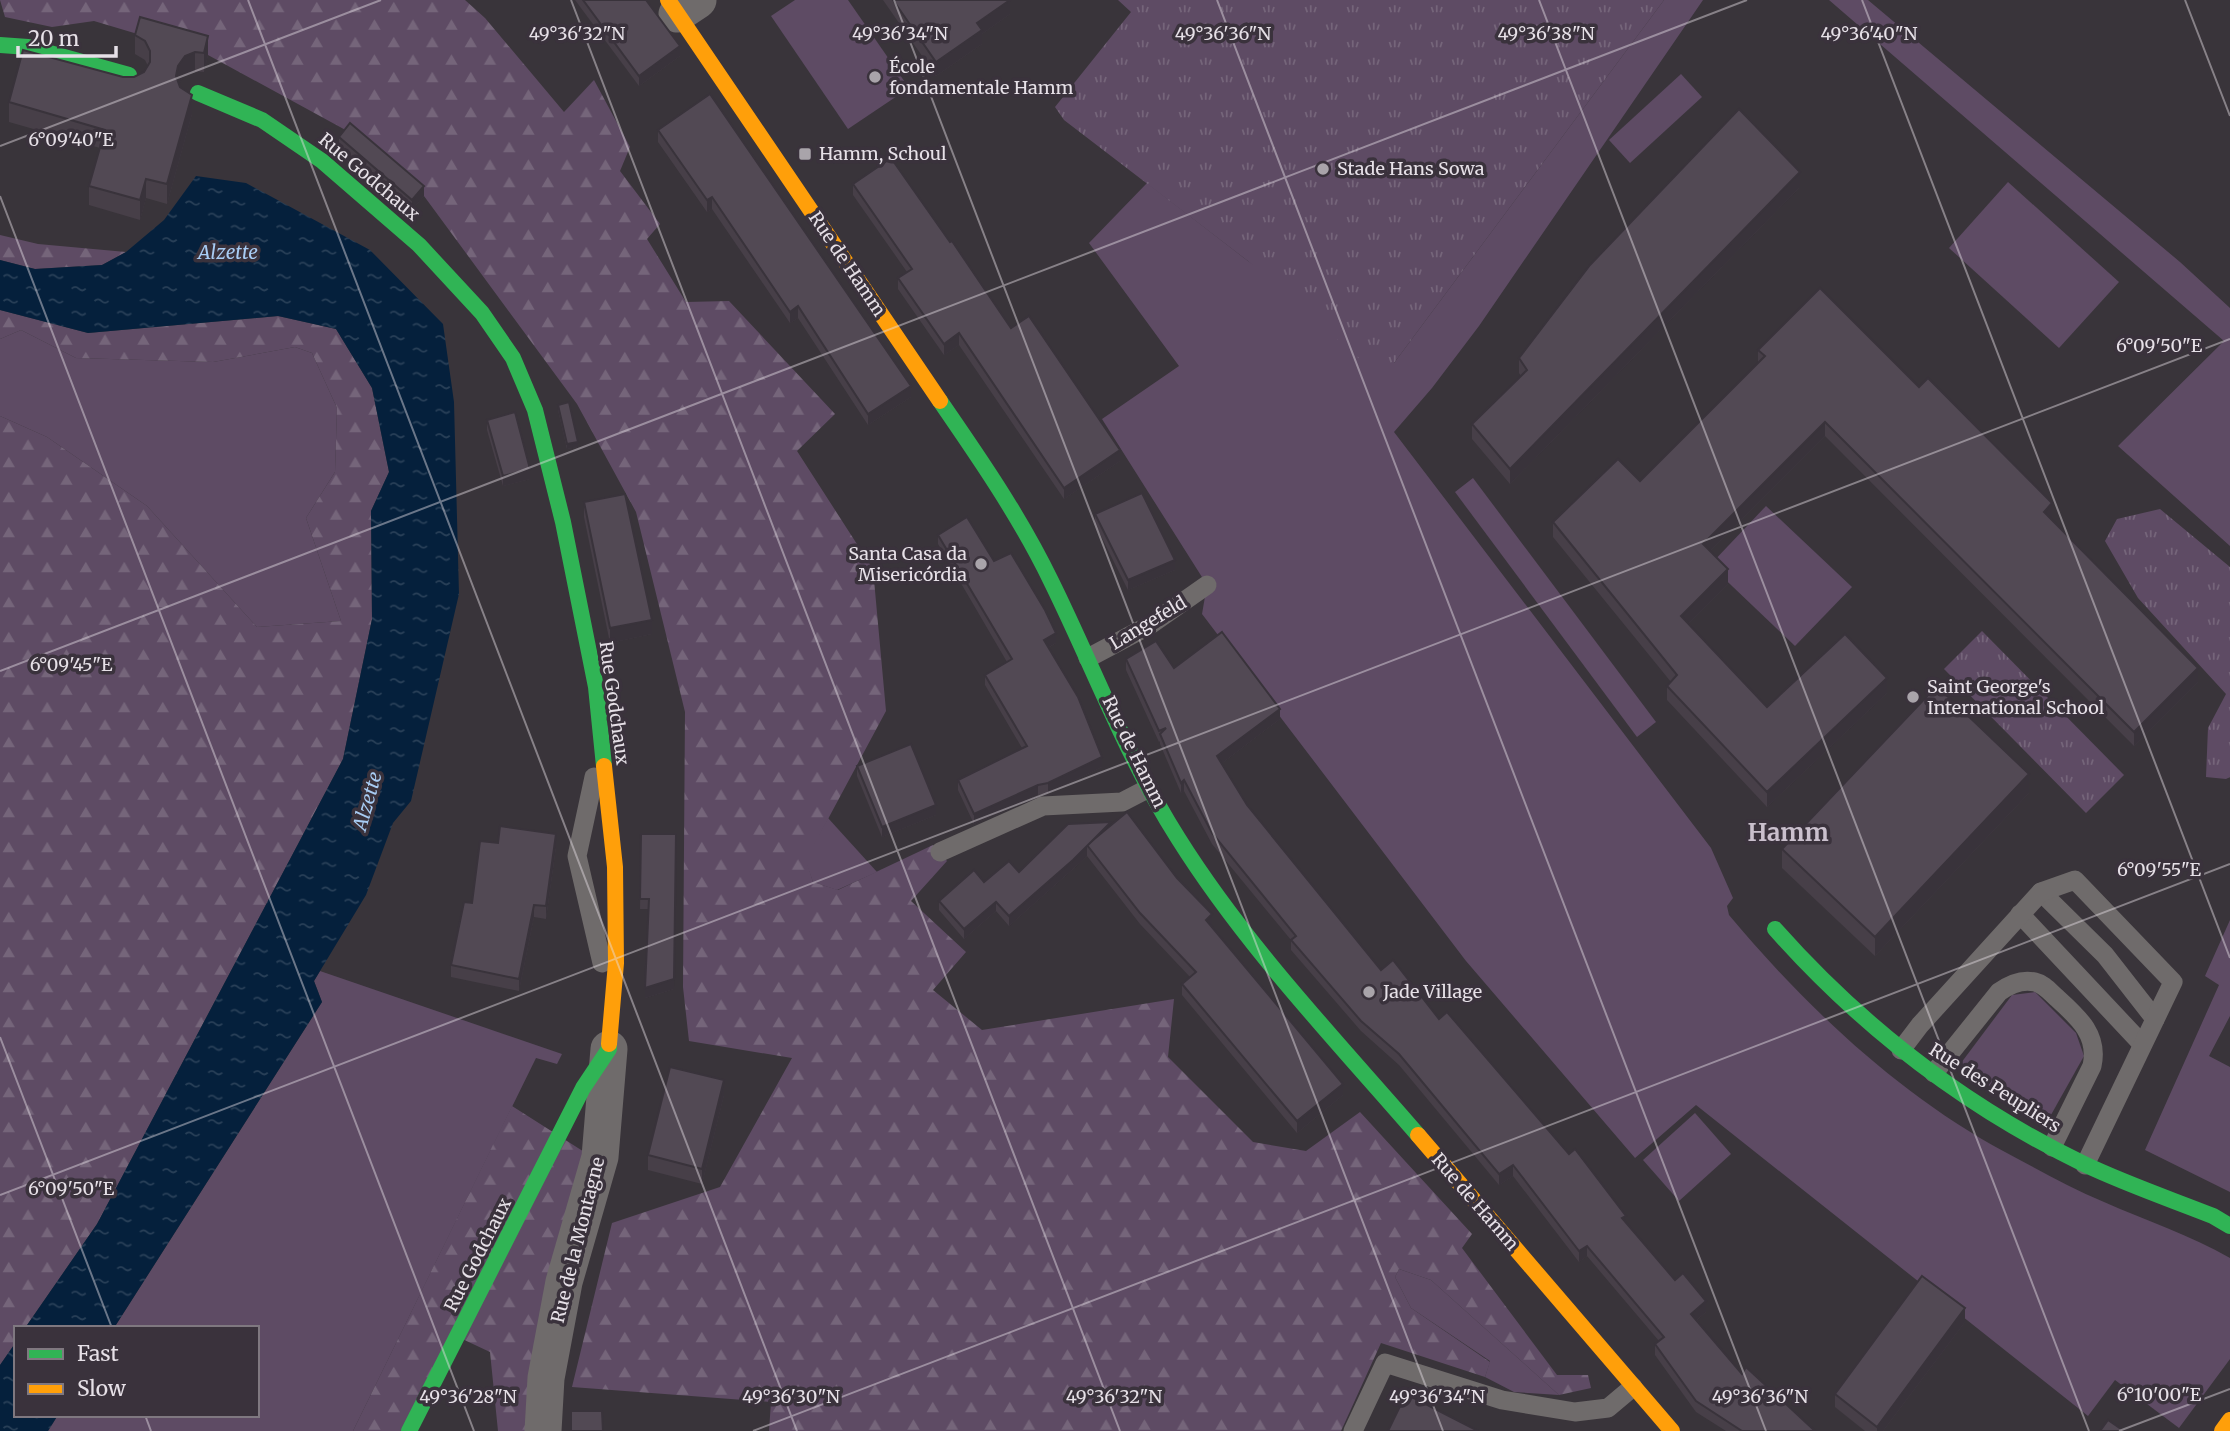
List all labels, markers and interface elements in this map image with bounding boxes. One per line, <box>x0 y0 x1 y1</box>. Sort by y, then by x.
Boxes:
scale bar <box>18 14 116 58</box>
text: 49°36'32"N <box>529 22 625 45</box>
text: 49°36'34"N <box>852 22 948 45</box>
text: 49°36'36"N <box>1175 22 1271 45</box>
text: 49°36'38"N <box>1497 22 1595 45</box>
text: 49°36'40"N <box>1821 22 1918 45</box>
text: 20 m <box>28 25 80 52</box>
place label: École fondamentale Hamm <box>889 55 1073 99</box>
marker: École fondamentale Hamm <box>867 69 883 85</box>
text: 6°09'40"E <box>28 128 114 151</box>
street label: Rue Godchaux <box>314 128 425 226</box>
place label: Hamm, Schoul <box>819 142 947 165</box>
marker: Hamm, Schoul <box>797 146 813 162</box>
place label: Stade Hans Sowa <box>1337 157 1485 180</box>
marker: Stade Hans Sowa <box>1315 161 1331 177</box>
street label: Rue de Hamm <box>804 207 891 321</box>
water label: Alzette <box>196 240 258 264</box>
text: 6°09'50"E <box>2116 334 2203 357</box>
place label: Santa Casa da Misericórdia <box>848 542 967 586</box>
marker: Santa Casa da Misericórdia <box>973 556 989 572</box>
street label: Langefeld <box>1105 591 1190 654</box>
street label: Rue Godchaux <box>594 640 635 767</box>
text: 6°09'45"E <box>30 653 113 676</box>
place label: Saint George's International School <box>1927 675 2105 719</box>
marker: Saint George's International School <box>1905 689 1921 705</box>
street label: Rue de Hamm <box>1097 692 1171 812</box>
water label: Alzette <box>347 769 387 835</box>
district label: Hamm <box>1747 817 1829 848</box>
text: 6°09'55"E <box>2117 858 2202 881</box>
place label: Jade Village <box>1382 980 1482 1003</box>
marker: Jade Village <box>1361 984 1377 1000</box>
street label: Rue des Peupliers <box>1925 1038 2065 1137</box>
street label: Rue de Hamm <box>1427 1148 1524 1255</box>
street label: Rue de la Montagne <box>546 1154 609 1325</box>
text: 6°09'50"E <box>28 1177 115 1200</box>
street label: Rue Godchaux <box>439 1194 516 1316</box>
legend <box>14 1326 259 1417</box>
text: Fast <box>77 1340 119 1367</box>
text: Slow <box>77 1375 126 1402</box>
text: 6°10'00"E <box>2117 1383 2202 1406</box>
text: 49°36'28"N <box>419 1385 517 1408</box>
text: 49°36'30"N <box>742 1385 840 1408</box>
text: 49°36'32"N <box>1066 1385 1162 1408</box>
text: 49°36'34"N <box>1389 1385 1485 1408</box>
text: 49°36'36"N <box>1712 1385 1808 1408</box>

